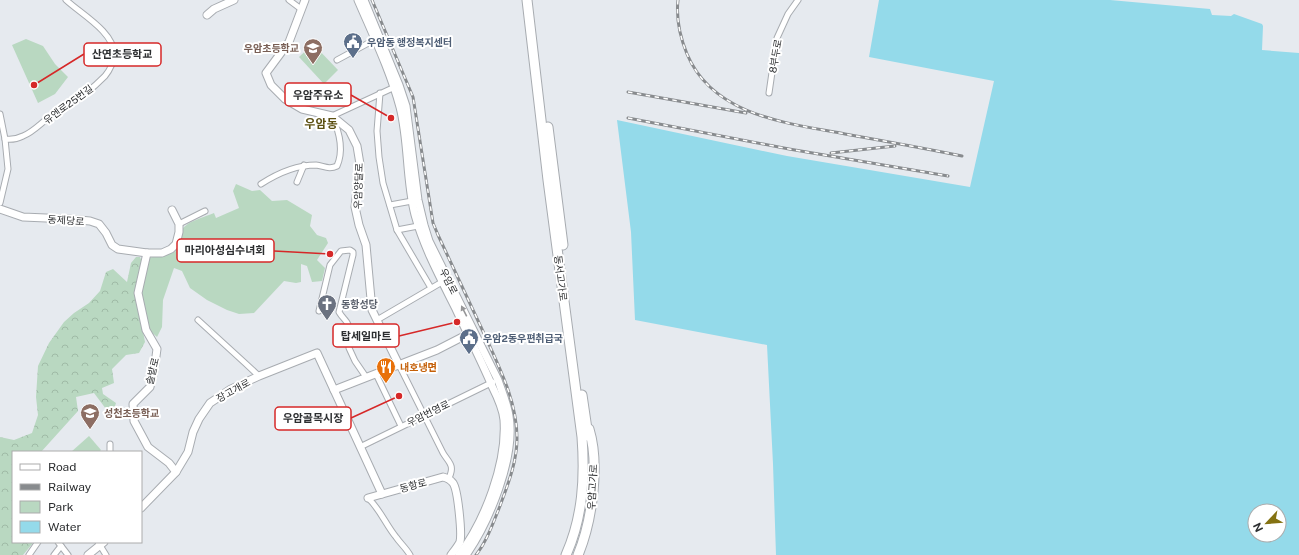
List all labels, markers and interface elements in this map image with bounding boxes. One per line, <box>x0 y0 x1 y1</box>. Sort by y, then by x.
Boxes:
public building icon: 우암동 행정복지센터 <box>342 31 364 59</box>
place label: 우암동 행정복지센터 <box>367 36 452 48</box>
school or university icon: 우암초등학교 <box>302 37 324 65</box>
street label: 8부두로 <box>766 38 784 74</box>
place label: 우암초등학교 <box>244 42 299 54</box>
callout: 산연초등학교 <box>84 43 161 66</box>
text: 산연초등학교 <box>92 48 152 60</box>
street label: 유엔로25번길 <box>41 82 95 126</box>
callout: 우암주유소 <box>285 83 351 106</box>
text: 우암주유소 <box>293 89 343 101</box>
district label: 우암동 <box>304 117 338 131</box>
street label: 우암양달로 <box>351 163 365 209</box>
street label: 동제당로 <box>47 213 85 227</box>
callout: 마리아성심수녀회 <box>177 239 274 262</box>
text: 마리아성심수녀회 <box>185 244 265 256</box>
street label: 동서고가로 <box>552 254 570 302</box>
street label: 우암로 <box>437 266 461 296</box>
church icon: 동항성당 <box>316 293 338 321</box>
place label: 동항성당 <box>341 298 378 310</box>
one-way arrow <box>461 305 467 316</box>
callout: 탑세일마트 <box>333 324 399 347</box>
public building icon: 우암2동우편취급국 <box>458 327 480 355</box>
text: 탑세일마트 <box>341 330 391 342</box>
place label: 우암2동우편취급국 <box>483 332 563 344</box>
street label: 솔밭로 <box>143 356 161 386</box>
restaurant icon: 내호냉면 <box>375 356 397 384</box>
place label: 내호냉면 <box>400 361 437 373</box>
street label: 장고개로 <box>214 376 252 404</box>
street label: 우암번영로 <box>405 398 451 428</box>
school or university icon: 성천초등학교 <box>79 402 101 430</box>
place label: 성천초등학교 <box>104 407 159 419</box>
callout: 우암골목시장 <box>275 407 351 430</box>
text: 우암골목시장 <box>283 412 343 424</box>
legend <box>12 451 142 543</box>
text: Road <box>48 460 76 474</box>
street label: 우암고가로 <box>585 464 599 510</box>
street label: 동항로 <box>398 476 428 494</box>
text: Railway <box>48 480 92 494</box>
text: Park <box>48 500 74 514</box>
north arrow <box>1247 503 1287 543</box>
text: Water <box>48 520 82 534</box>
text: N <box>1251 521 1265 534</box>

